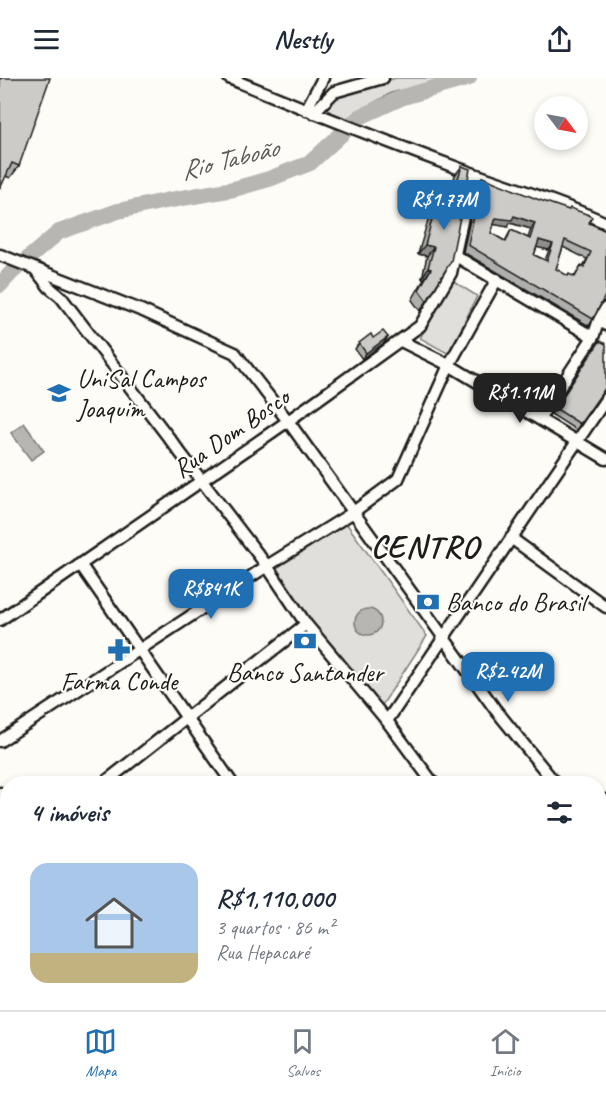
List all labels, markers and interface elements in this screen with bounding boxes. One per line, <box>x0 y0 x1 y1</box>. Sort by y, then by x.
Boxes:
text: Nestly <box>274 22 332 56</box>
icon: menu <box>30 23 63 56</box>
icon: share <box>543 23 576 56</box>
north arrow <box>534 96 588 150</box>
map controls <box>534 96 588 150</box>
water label: Rio Taboão <box>177 130 284 187</box>
pin: R$1.77M <box>389 180 499 231</box>
text: R$1.77M <box>411 187 477 212</box>
place label: UniSal Campos Joaquim <box>75 362 208 425</box>
pin: R$1.11M <box>465 373 575 424</box>
street label: Rua Dom Bosco <box>166 379 298 485</box>
school or university icon: UniSal Campos Joaquim <box>46 380 72 406</box>
text: R$1.11M <box>487 380 553 405</box>
district label: CENTRO <box>371 526 482 567</box>
pin: R$841K <box>162 569 260 620</box>
text: R$841K <box>182 576 240 601</box>
place label: Banco do Brasil <box>446 586 590 619</box>
bank icon: Banco do Brasil <box>415 589 441 615</box>
bank icon: Banco Santander <box>292 628 318 654</box>
pharmacy icon: Farma Conde <box>106 637 132 663</box>
pin: R$2.42M <box>453 652 563 703</box>
place label: Banco Santander <box>227 656 386 689</box>
text: R$2.42M <box>475 659 541 684</box>
place label: Farma Conde <box>61 665 180 698</box>
text: 4 imóveis <box>30 796 109 829</box>
icon: filters <box>543 796 576 829</box>
text: R$1,110,000 <box>216 882 334 915</box>
icon: home <box>78 887 150 959</box>
text: 3 quartos · 86 m² <box>216 915 334 940</box>
text: Rua Hepacaré <box>216 940 309 965</box>
tab: Mapa <box>84 1025 117 1081</box>
tab: Salvos <box>286 1025 320 1081</box>
tab: Início <box>489 1025 522 1081</box>

